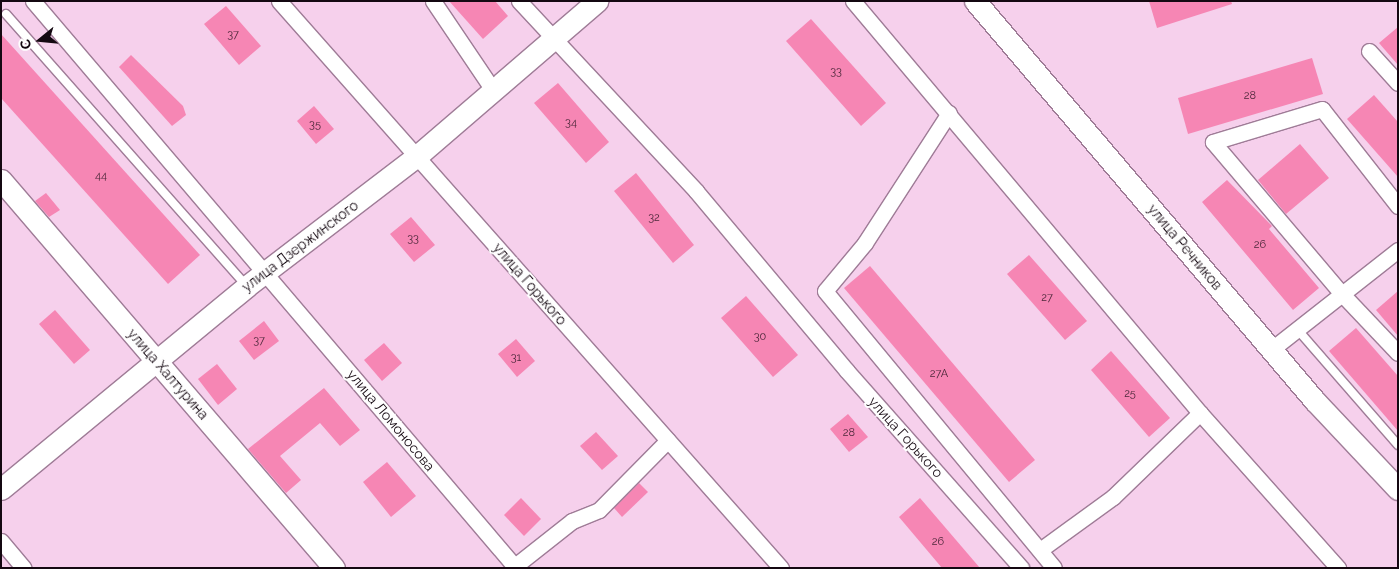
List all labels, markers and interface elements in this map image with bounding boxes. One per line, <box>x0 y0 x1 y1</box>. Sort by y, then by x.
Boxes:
north arrow <box>15 15 65 65</box>
house number: 37 <box>227 28 239 42</box>
text: С <box>17 37 35 51</box>
house number: 33 <box>830 65 842 79</box>
house number: 28 <box>1244 89 1256 103</box>
house number: 34 <box>565 116 577 130</box>
house number: 35 <box>309 118 321 132</box>
house number: 44 <box>95 169 107 183</box>
street label: улица Дзержинского <box>238 197 362 295</box>
street label: улица Речников <box>1144 201 1226 293</box>
house number: 32 <box>648 211 660 225</box>
house number: 33 <box>407 232 419 246</box>
house number: 26 <box>1254 238 1266 252</box>
street label: улица Горького <box>490 239 570 329</box>
house number: 27 <box>1041 291 1053 305</box>
street label: улица Халтурина <box>124 325 212 423</box>
house number: 30 <box>754 330 766 344</box>
house number: 37 <box>253 334 265 348</box>
house number: 31 <box>511 351 521 365</box>
street label: улица Ломоносова <box>344 366 438 474</box>
house number: 27А <box>930 367 948 381</box>
house number: 25 <box>1124 387 1136 401</box>
street label: улица Горького <box>865 393 947 481</box>
house number: 28 <box>843 426 855 440</box>
house number: 26 <box>932 535 944 549</box>

